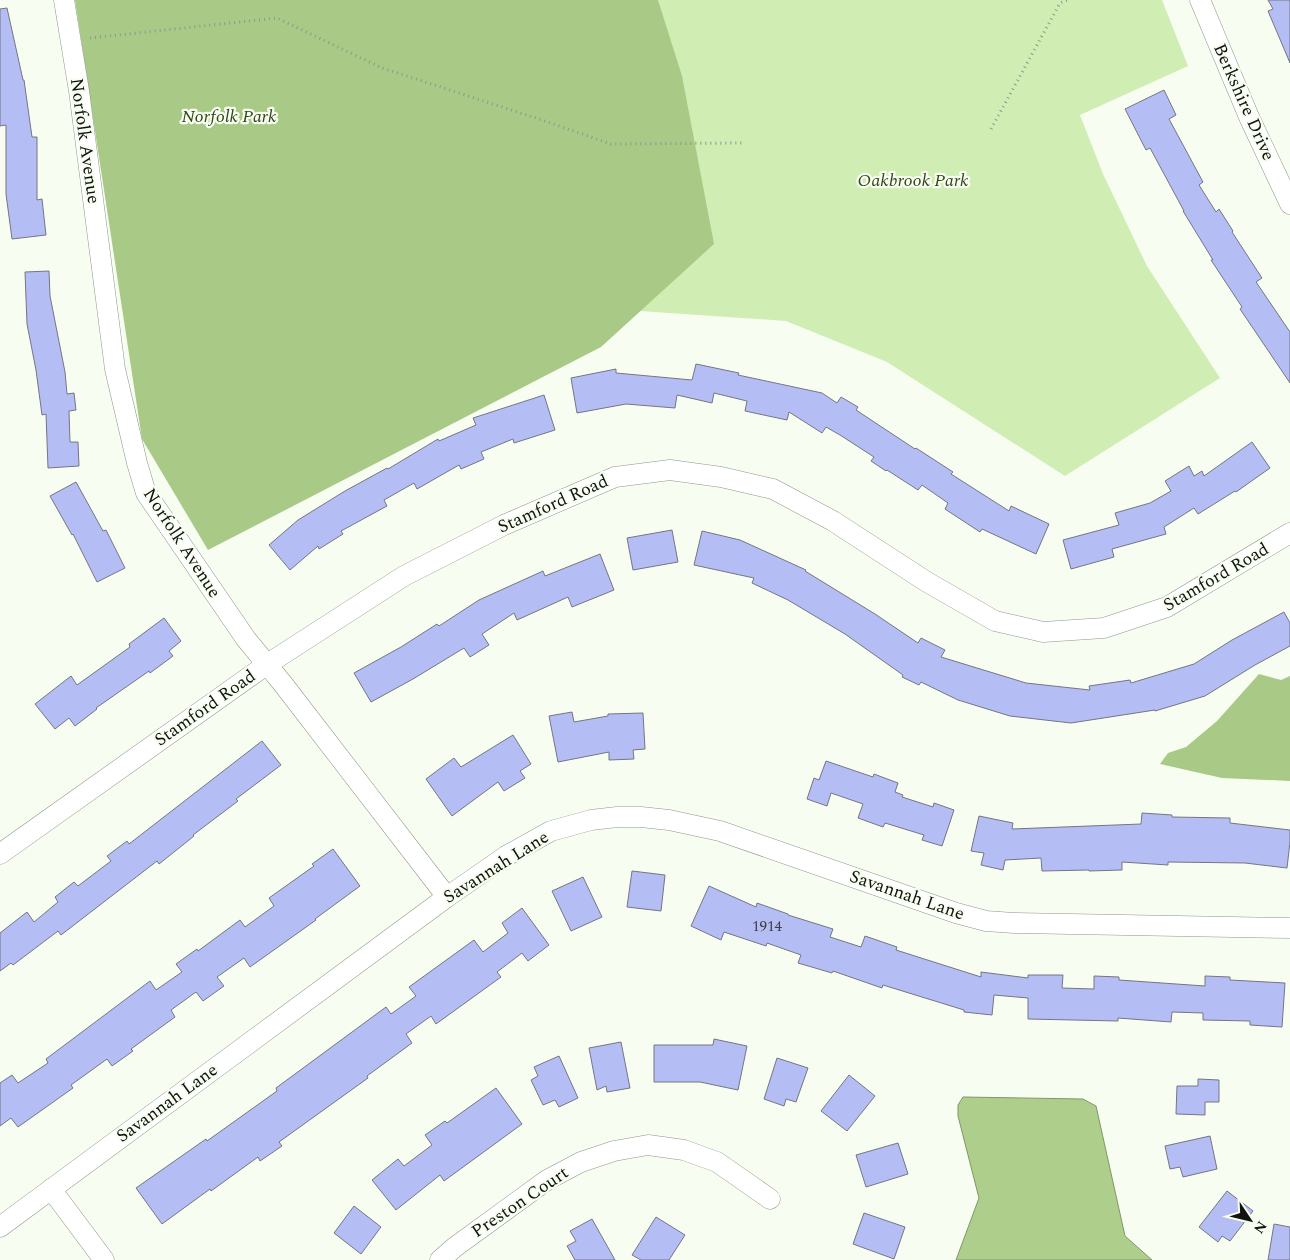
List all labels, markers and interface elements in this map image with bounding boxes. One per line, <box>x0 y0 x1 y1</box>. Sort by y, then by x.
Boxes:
street label: Berkshire Drive <box>1206 39 1282 165</box>
street label: Norfolk Avenue <box>63 76 107 206</box>
park label: Norfolk Park <box>182 103 277 130</box>
park label: Oakbrook Park <box>857 167 969 194</box>
street label: Stamford Road <box>493 468 613 540</box>
street label: Norfolk Avenue <box>136 483 228 603</box>
street label: Stamford Road <box>1158 536 1274 618</box>
street label: Stamford Road <box>149 663 261 753</box>
street label: Savannah Lane <box>438 824 554 910</box>
street label: Savannah Lane <box>846 863 968 927</box>
house number: 1914 <box>752 915 782 938</box>
street label: Savannah Lane <box>110 1057 224 1149</box>
street label: Preston Court <box>466 1159 574 1245</box>
north arrow <box>1225 1195 1275 1245</box>
text: N <box>1248 1216 1272 1238</box>

